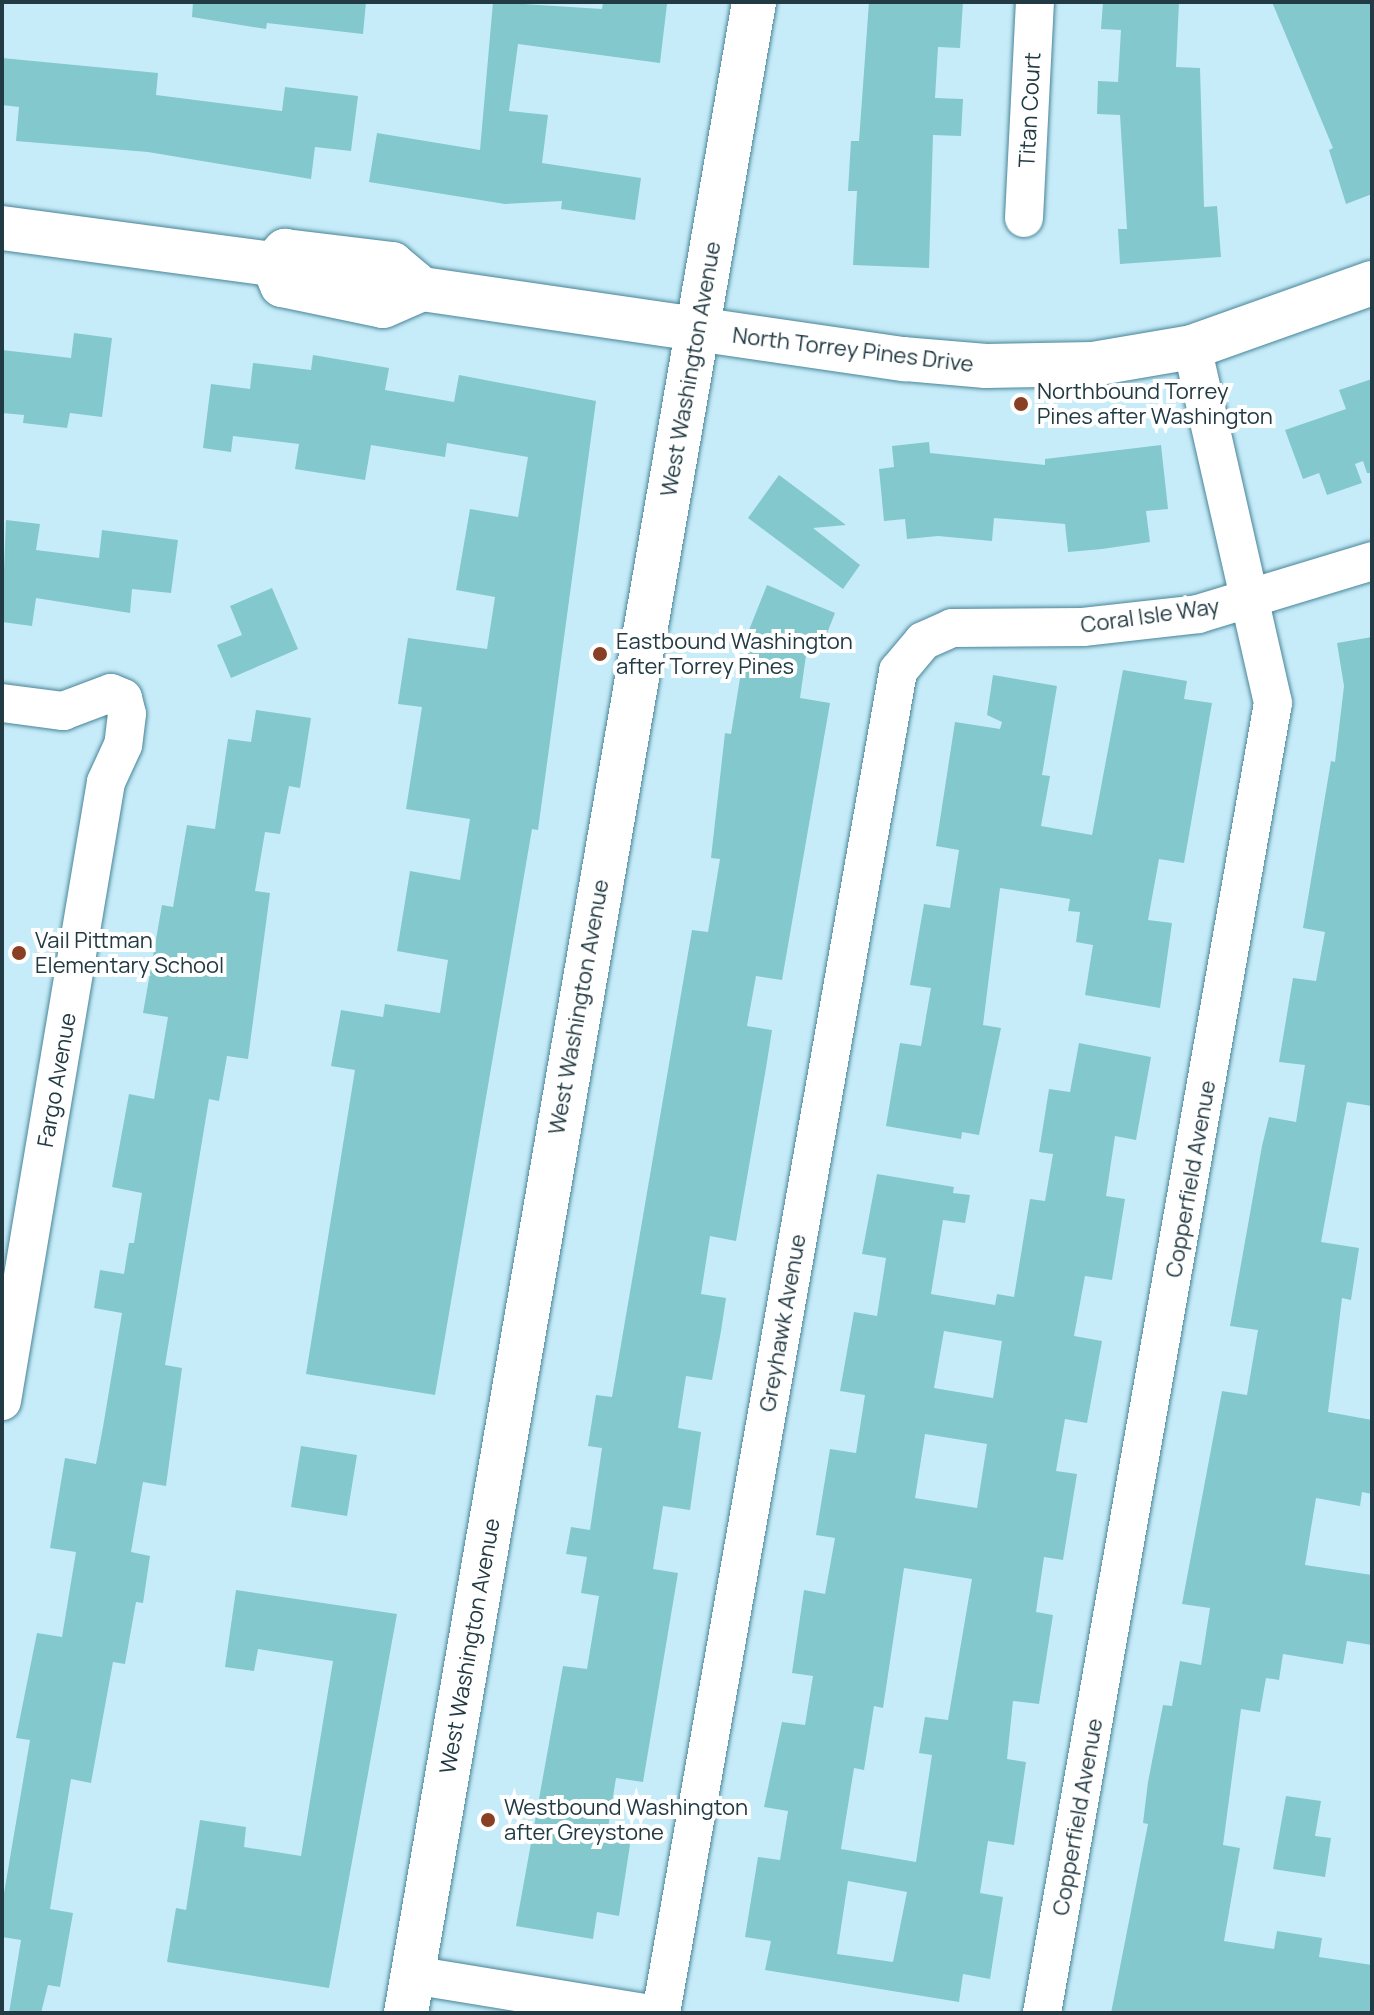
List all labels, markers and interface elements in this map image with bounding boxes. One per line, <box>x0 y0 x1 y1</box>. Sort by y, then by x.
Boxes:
street label: Titan Court <box>1014 52 1046 168</box>
street label: West Washington Avenue <box>656 239 726 499</box>
street label: North Torrey Pines Drive <box>731 322 975 378</box>
place label: Northbound Torrey Pines after Washington <box>1037 378 1273 430</box>
marker: Northbound Torrey Pines after Washington <box>1012 395 1030 413</box>
street label: Coral Isle Way <box>1079 593 1221 639</box>
place label: Eastbound Washington after Torrey Pines <box>616 628 853 680</box>
marker: Eastbound Washington after Torrey Pines <box>591 645 609 663</box>
street label: West Washington Avenue <box>544 877 614 1137</box>
place label: Vail Pittman Elementary School <box>35 927 224 978</box>
marker: Vail Pittman Elementary School <box>10 944 28 962</box>
street label: Fargo Avenue <box>32 1011 82 1149</box>
street label: Copperfield Avenue <box>1161 1078 1221 1280</box>
street label: Greyhawk Avenue <box>754 1232 812 1414</box>
street label: West Washington Avenue <box>435 1516 505 1776</box>
street label: Copperfield Avenue <box>1048 1716 1108 1918</box>
place label: Westbound Washington after Greystone <box>504 1794 748 1846</box>
marker: Westbound Washington after Greystone <box>479 1811 497 1829</box>

